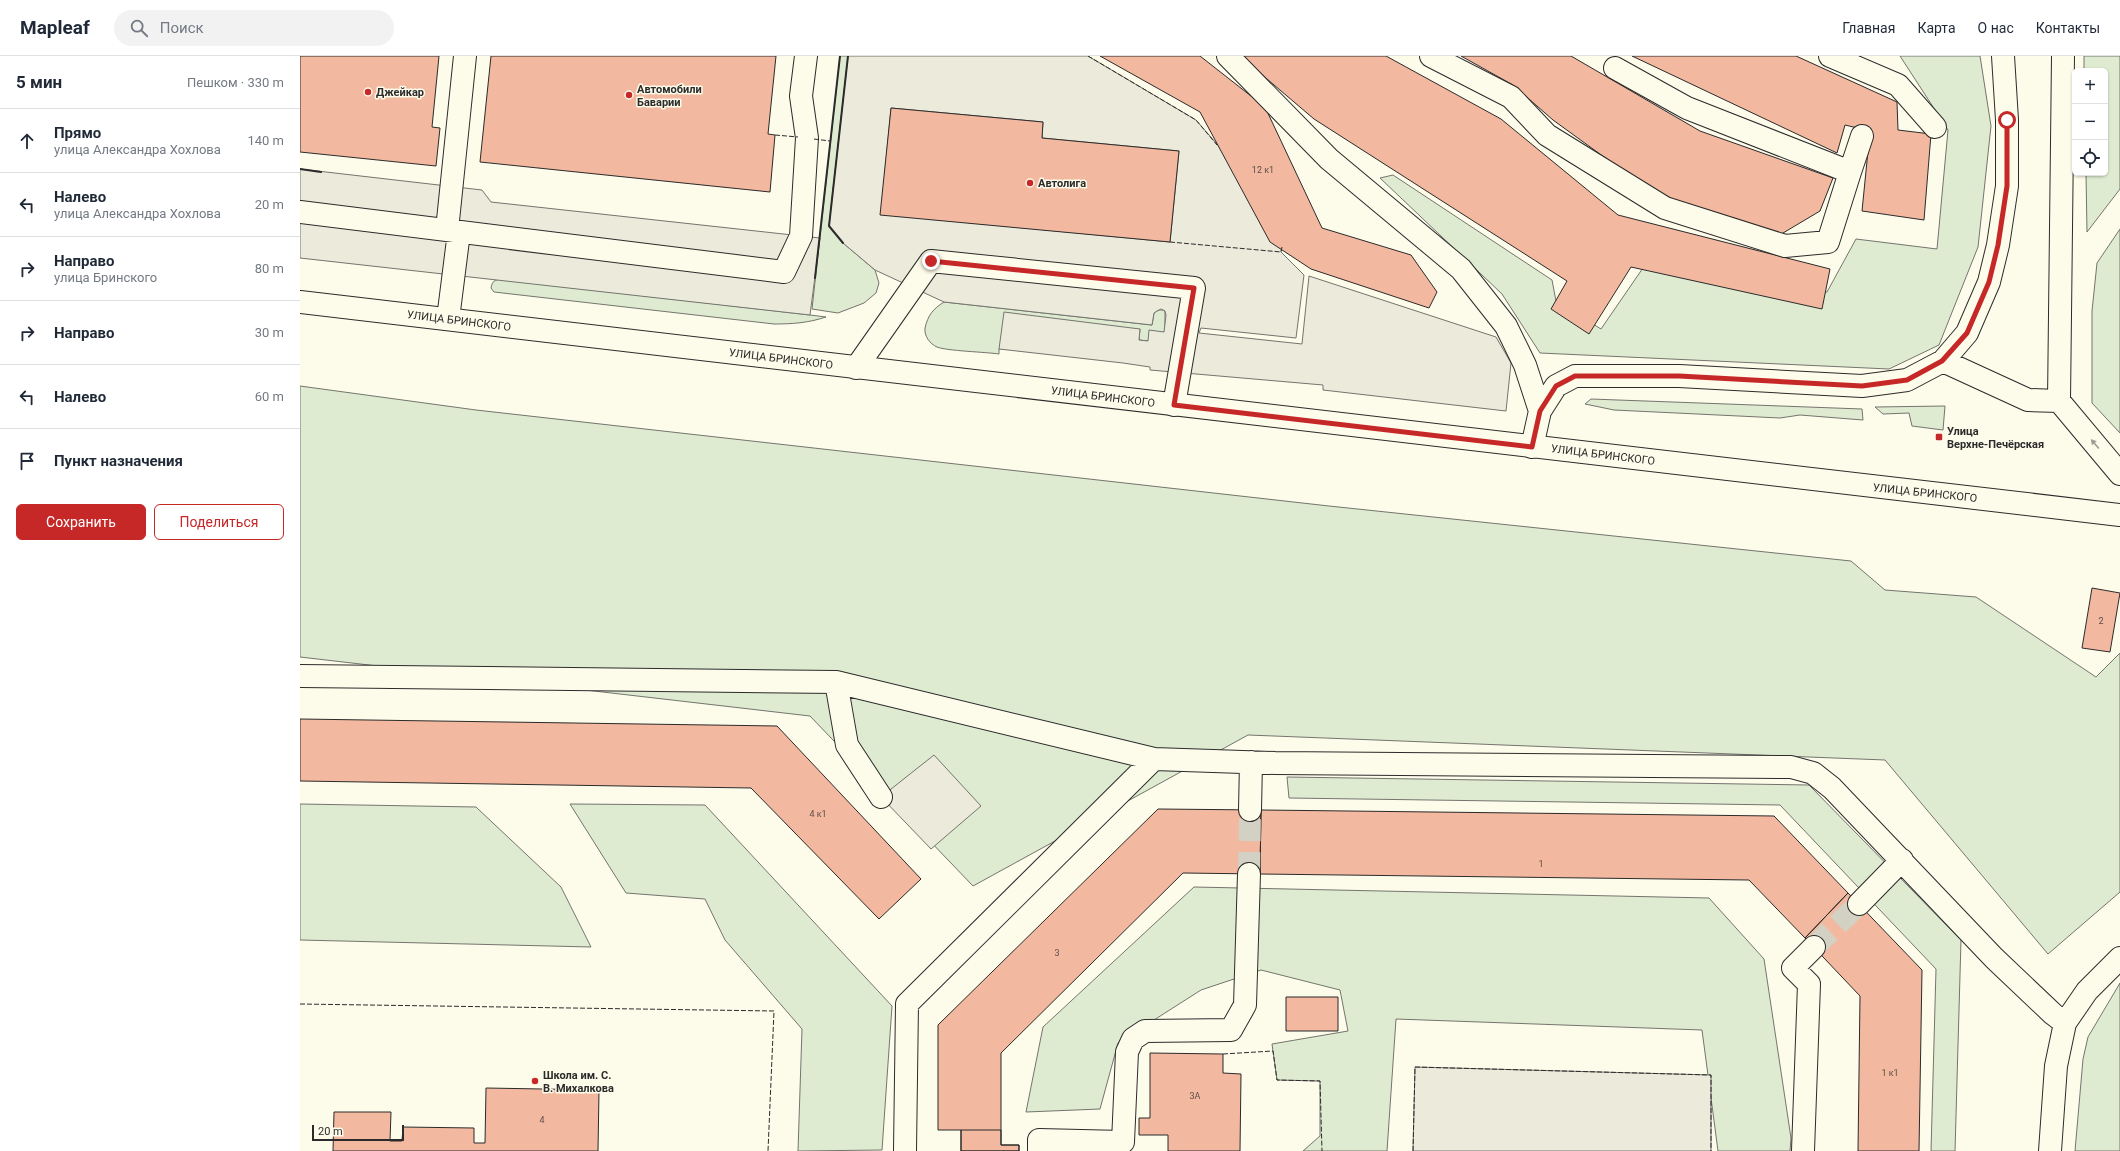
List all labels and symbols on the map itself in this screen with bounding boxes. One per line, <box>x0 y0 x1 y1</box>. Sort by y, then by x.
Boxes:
place label: Автомобили Баварии <box>637 83 702 109</box>
place label: Джейкар <box>376 86 424 99</box>
marker: Джейкар <box>363 87 373 97</box>
marker: Автомобили Баварии <box>624 90 634 100</box>
route start <box>1998 111 2016 129</box>
house number: 12 к1 <box>1252 165 1274 175</box>
place label: Автолига <box>1038 177 1086 190</box>
marker: Автолига <box>1025 178 1035 188</box>
route end <box>922 252 940 270</box>
street label: УЛИЦА БРИНСКОГО <box>406 308 512 334</box>
street label: УЛИЦА БРИНСКОГО <box>728 346 834 372</box>
street label: УЛИЦА БРИНСКОГО <box>1050 384 1156 410</box>
place label: Улица Верхне-Печёрская <box>1947 425 2044 451</box>
marker: Улица Верхне-Печёрская <box>1934 432 1944 442</box>
one-way arrow <box>2090 439 2099 450</box>
street label: УЛИЦА БРИНСКОГО <box>1550 442 1656 468</box>
street label: УЛИЦА БРИНСКОГО <box>1872 481 1978 505</box>
house number: 2 <box>2098 616 2104 626</box>
house number: 4 к1 <box>809 809 827 819</box>
house number: 1 <box>1538 859 1544 869</box>
house number: 3 <box>1054 948 1060 958</box>
house number: 1 к1 <box>1881 1068 1899 1078</box>
place label: Школа им. С. В. Михалкова <box>543 1069 614 1095</box>
marker: Школа им. С. В. Михалкова <box>530 1076 540 1086</box>
house number: 3А <box>1190 1091 1201 1101</box>
house number: 4 <box>539 1115 545 1125</box>
scale bar <box>312 1123 404 1142</box>

